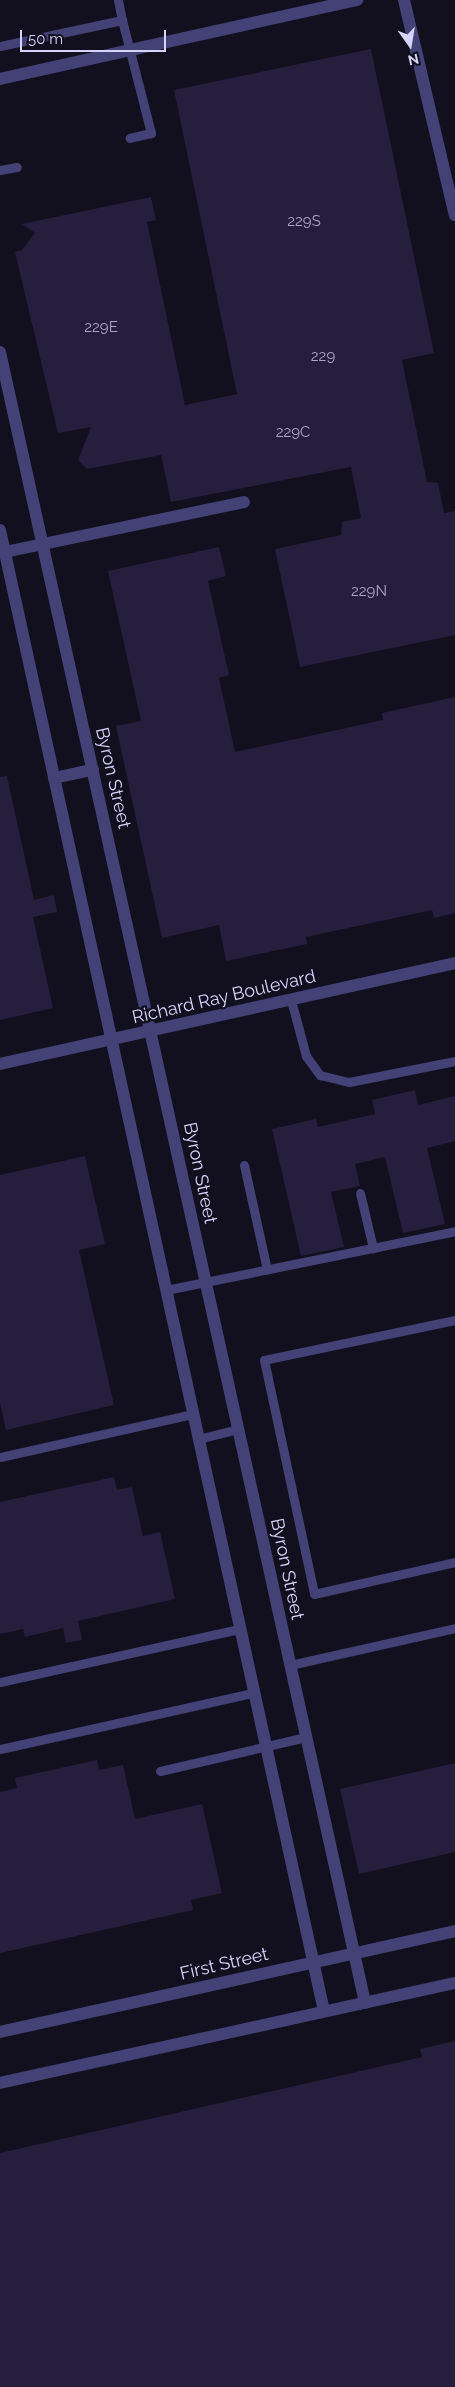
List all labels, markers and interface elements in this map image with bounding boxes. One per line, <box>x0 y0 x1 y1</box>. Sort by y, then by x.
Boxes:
scale bar <box>22 20 169 52</box>
north arrow <box>385 20 435 70</box>
text: 50 m <box>28 30 63 48</box>
text: N <box>406 51 420 69</box>
house number: 229S <box>287 213 321 231</box>
house number: 229E <box>84 319 118 337</box>
house number: 229 <box>311 348 335 366</box>
house number: 229C <box>276 424 310 442</box>
house number: 229N <box>351 583 387 601</box>
street label: Byron Street <box>91 725 135 831</box>
street label: Richard Ray Boulevard <box>130 965 318 1029</box>
street label: Byron Street <box>179 1120 221 1226</box>
street label: Byron Street <box>266 1516 308 1622</box>
street label: First Street <box>178 1943 270 1985</box>

